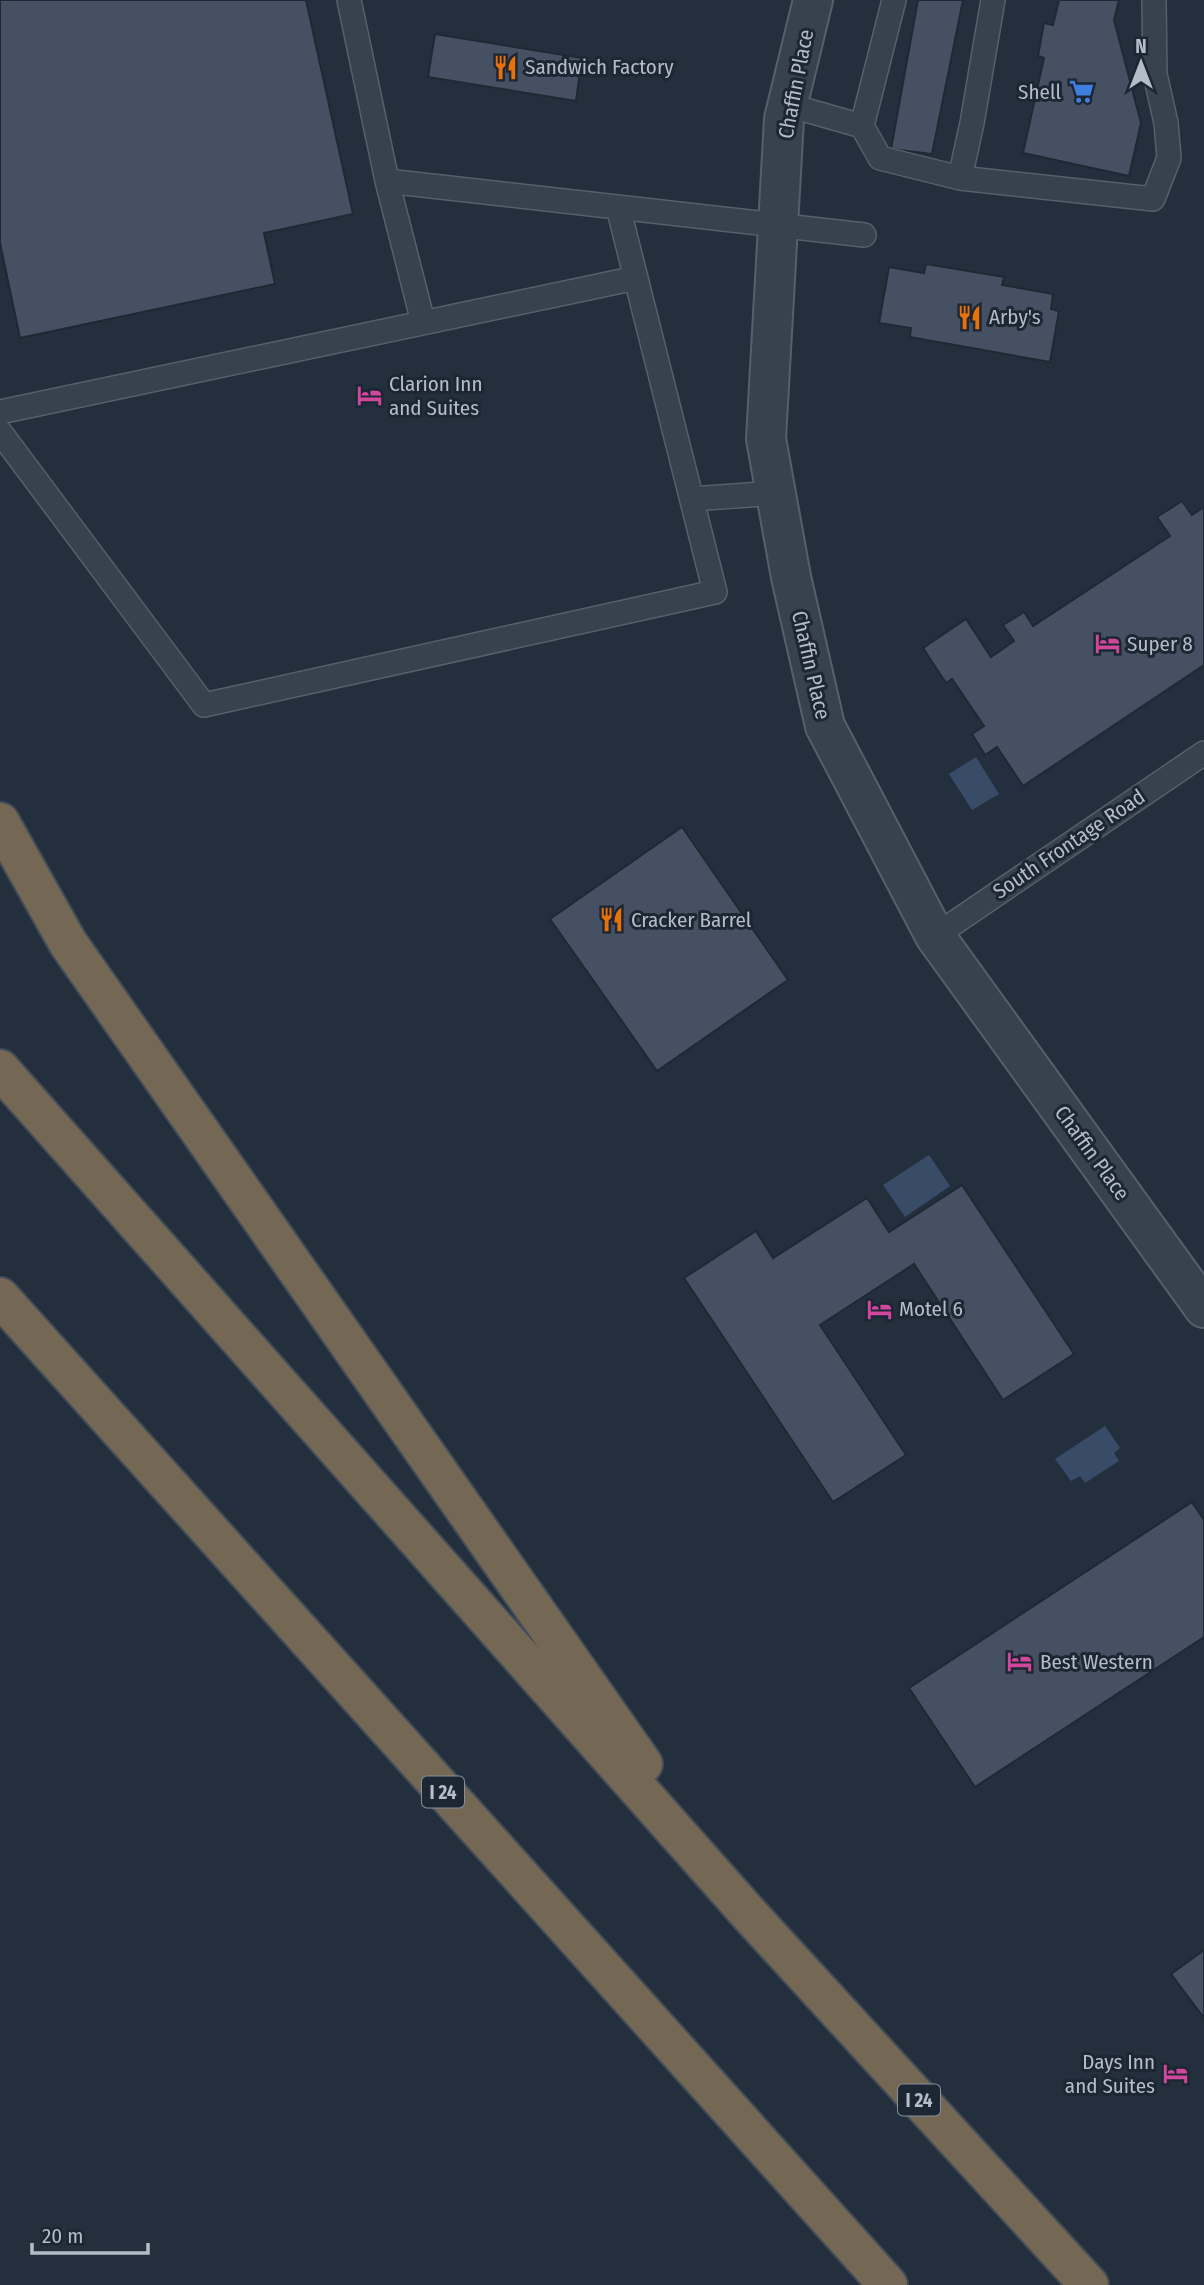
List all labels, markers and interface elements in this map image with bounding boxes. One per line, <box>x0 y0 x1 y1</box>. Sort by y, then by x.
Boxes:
street label: Chaffin Place <box>773 27 819 141</box>
north arrow <box>1106 28 1176 98</box>
text: N <box>1135 35 1147 58</box>
restaurant icon: Sandwich Factory <box>491 53 519 81</box>
place label: Sandwich Factory <box>525 54 674 80</box>
supermarket icon: Shell <box>1067 78 1095 106</box>
place label: Shell <box>1018 79 1061 105</box>
restaurant icon: Arby's <box>955 303 983 331</box>
place label: Arby's <box>989 304 1041 330</box>
place label: Clarion Inn and Suites <box>389 371 483 421</box>
hotel icon: Clarion Inn and Suites <box>355 382 383 410</box>
street label: Chaffin Place <box>786 608 836 722</box>
hotel icon: Super 8 <box>1093 630 1121 658</box>
place label: Super 8 <box>1127 631 1193 657</box>
street label: South Frontage Road <box>988 784 1150 904</box>
restaurant icon: Cracker Barrel <box>597 906 625 934</box>
place label: Cracker Barrel <box>631 907 752 933</box>
street label: Chaffin Place <box>1049 1101 1135 1205</box>
hotel icon: Motel 6 <box>865 1295 893 1323</box>
place label: Motel 6 <box>899 1296 963 1322</box>
hotel icon: Best Western <box>1006 1648 1034 1676</box>
place label: Best Western <box>1040 1649 1153 1675</box>
road number: I 24 <box>422 1776 464 1808</box>
place label: Days Inn and Suites <box>1065 2049 1155 2099</box>
hotel icon: Days Inn and Suites <box>1161 2060 1189 2088</box>
road number: I 24 <box>898 2084 940 2116</box>
scale bar <box>32 2212 147 2256</box>
text: 20 m <box>42 2223 83 2249</box>

